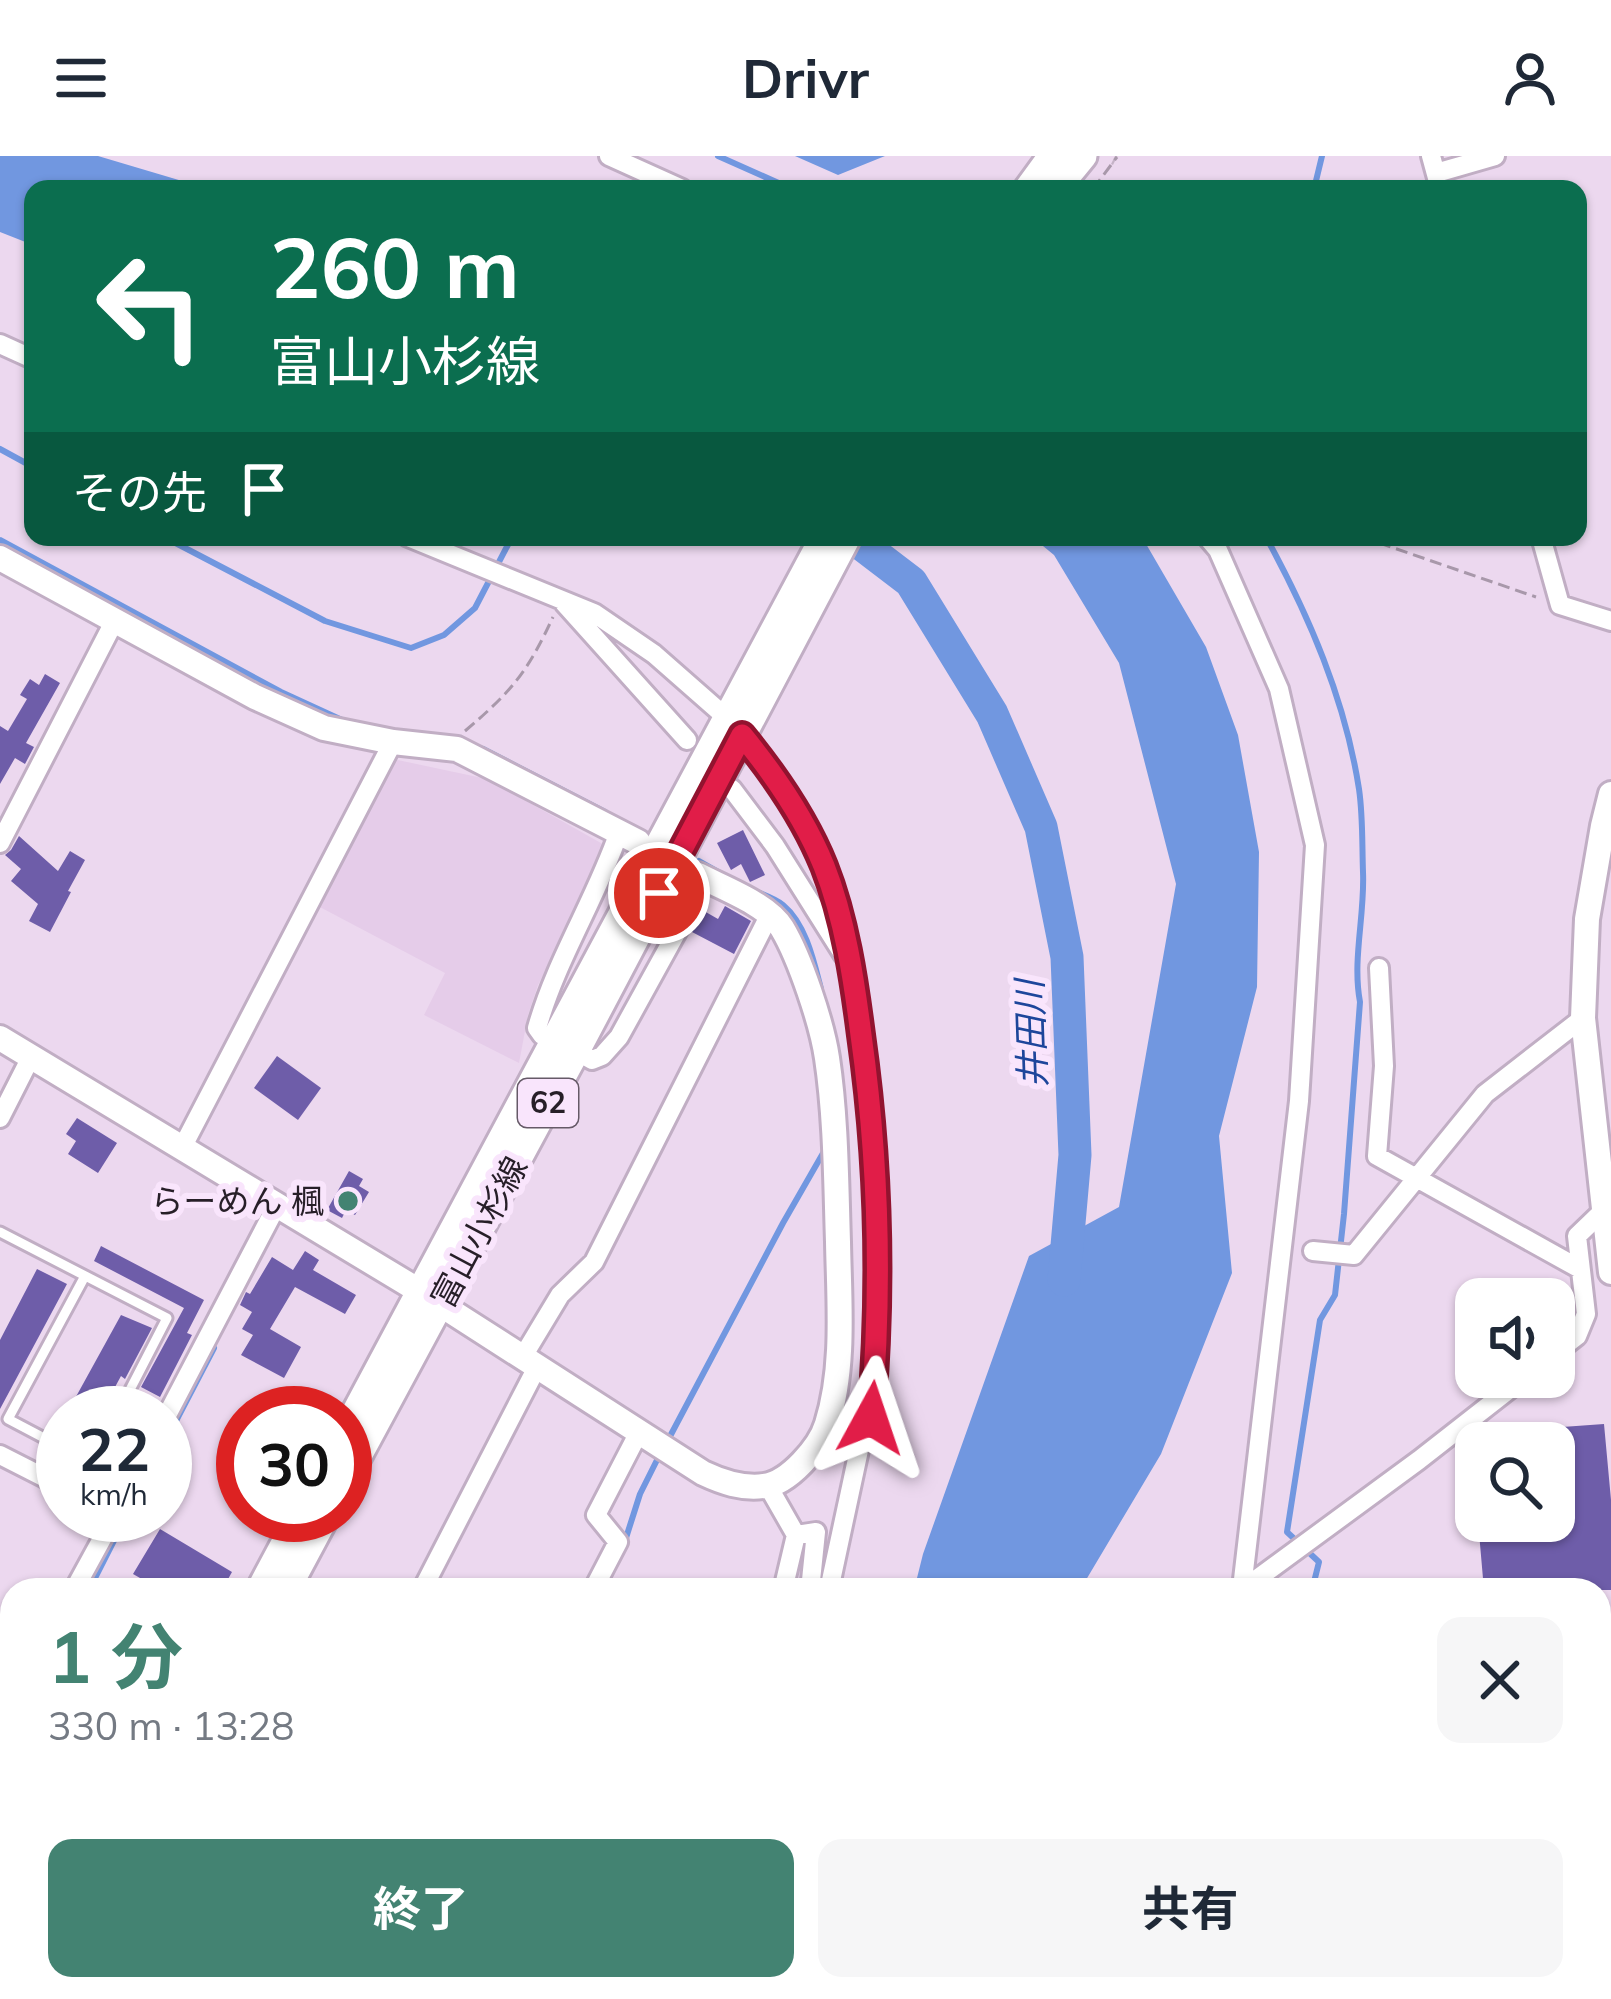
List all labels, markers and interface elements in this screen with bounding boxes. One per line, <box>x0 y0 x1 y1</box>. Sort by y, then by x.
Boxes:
text: Drivr <box>742 44 869 112</box>
icon: menu <box>48 45 114 111</box>
icon: person <box>1497 45 1563 111</box>
text: 260 m <box>270 214 520 319</box>
icon: left <box>72 228 228 384</box>
text: 富山小杉線 <box>270 327 540 395</box>
icon: arrive <box>231 456 297 522</box>
text: その先 <box>72 464 207 520</box>
pin <box>608 842 710 944</box>
icon: arrive <box>626 860 692 926</box>
water label: 井田川 <box>1006 975 1055 1089</box>
road number: 62 <box>518 1079 578 1127</box>
street label: 富山小杉線 <box>422 1149 535 1314</box>
place label: らーめん 楓 <box>150 1180 324 1221</box>
marker: らーめん 楓 <box>335 1188 361 1214</box>
map controls <box>1455 1278 1575 1542</box>
button: sound <box>1455 1278 1575 1398</box>
position arrow <box>808 1355 934 1481</box>
speed limit sign: 30 <box>216 1386 372 1542</box>
text: 22 <box>78 1411 150 1486</box>
button: search <box>1455 1422 1575 1542</box>
text: km/h <box>80 1475 148 1513</box>
text: 1 分 <box>48 1611 183 1701</box>
button: close <box>1437 1617 1563 1743</box>
text: 330 m · 13:28 <box>48 1701 294 1750</box>
button: 終了 <box>48 1839 794 1977</box>
button: 共有 <box>818 1839 1563 1977</box>

